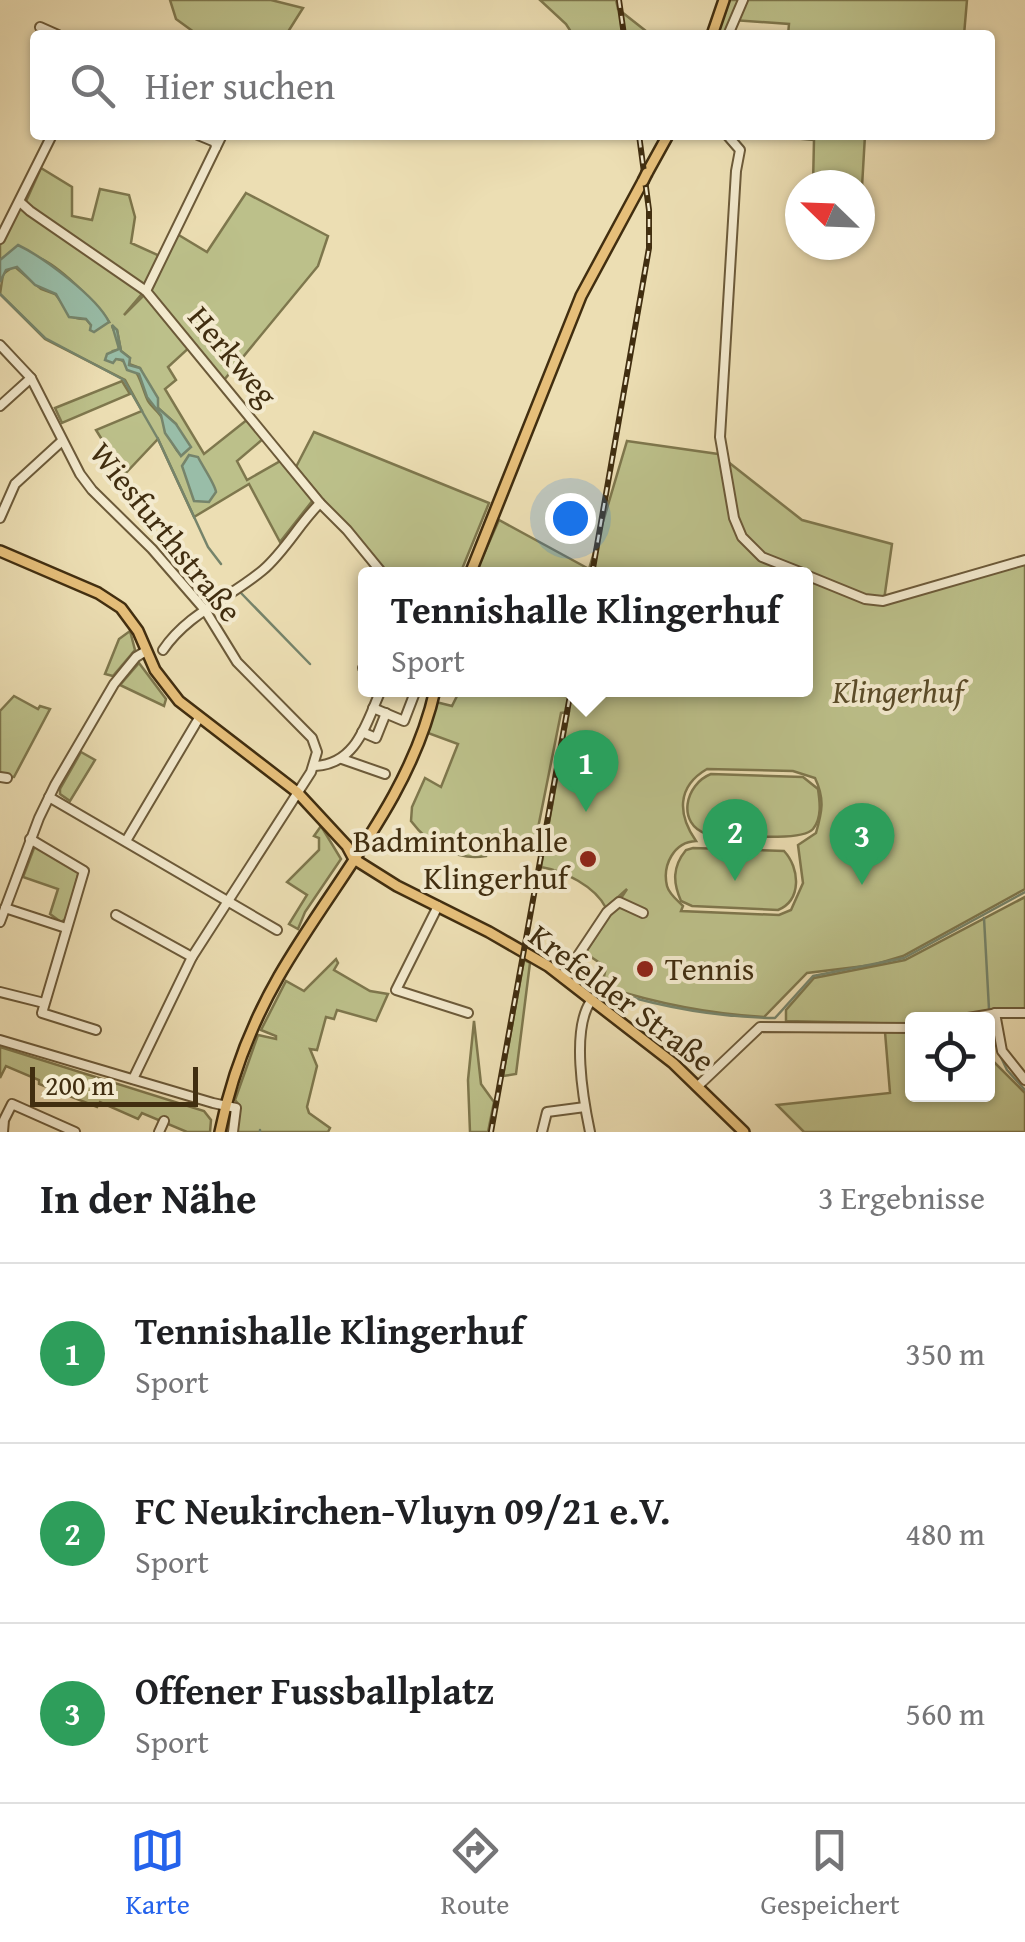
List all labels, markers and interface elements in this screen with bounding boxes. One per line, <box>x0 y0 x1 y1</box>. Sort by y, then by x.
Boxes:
search box <box>30 30 995 140</box>
text: Hier suchen <box>145 57 335 113</box>
icon: search <box>65 58 120 113</box>
north arrow <box>785 170 875 260</box>
street label: Herkweg <box>177 295 290 416</box>
street label: Wiesfurthstraße <box>79 432 254 632</box>
your location <box>545 493 596 544</box>
popup <box>358 567 813 697</box>
text: Tennishalle Klingerhuf <box>391 581 780 637</box>
text: Sport <box>391 637 465 684</box>
park label: Klingerhuf <box>831 668 969 715</box>
pin: 1 <box>554 730 618 812</box>
pin: 2 <box>702 798 768 881</box>
pin: 3 <box>830 802 894 885</box>
place label: Badmintonhalle Klingerhuf <box>353 817 572 901</box>
marker: Badmintonhalle Klingerhuf <box>577 848 599 870</box>
street label: Krefelder Straße <box>520 912 725 1083</box>
place label: Tennis <box>665 945 754 992</box>
marker: Tennis <box>634 958 656 980</box>
map controls <box>905 1012 995 1102</box>
button: locate <box>905 1012 995 1102</box>
scale bar <box>30 1062 198 1106</box>
text: 200 m <box>45 1064 114 1105</box>
text: In der Nähe <box>40 1167 257 1228</box>
text: 3 Ergebnisse <box>818 1174 985 1221</box>
text: Tennishalle Klingerhuf <box>135 1302 524 1358</box>
text: 1 <box>64 1330 81 1377</box>
text: 350 m <box>906 1330 985 1377</box>
text: Sport <box>135 1358 209 1405</box>
text: FC Neukirchen-Vluyn 09/21 e.V. <box>135 1482 670 1538</box>
text: 2 <box>64 1510 81 1557</box>
text: 480 m <box>906 1510 985 1557</box>
text: Sport <box>135 1538 209 1585</box>
text: Offener Fussballplatz <box>135 1662 494 1718</box>
text: 3 <box>64 1690 81 1737</box>
text: 560 m <box>906 1690 985 1737</box>
text: Sport <box>135 1718 209 1765</box>
tab: Karte <box>125 1823 190 1924</box>
tab: Route <box>441 1823 509 1924</box>
tab: Gespeichert <box>760 1823 900 1924</box>

